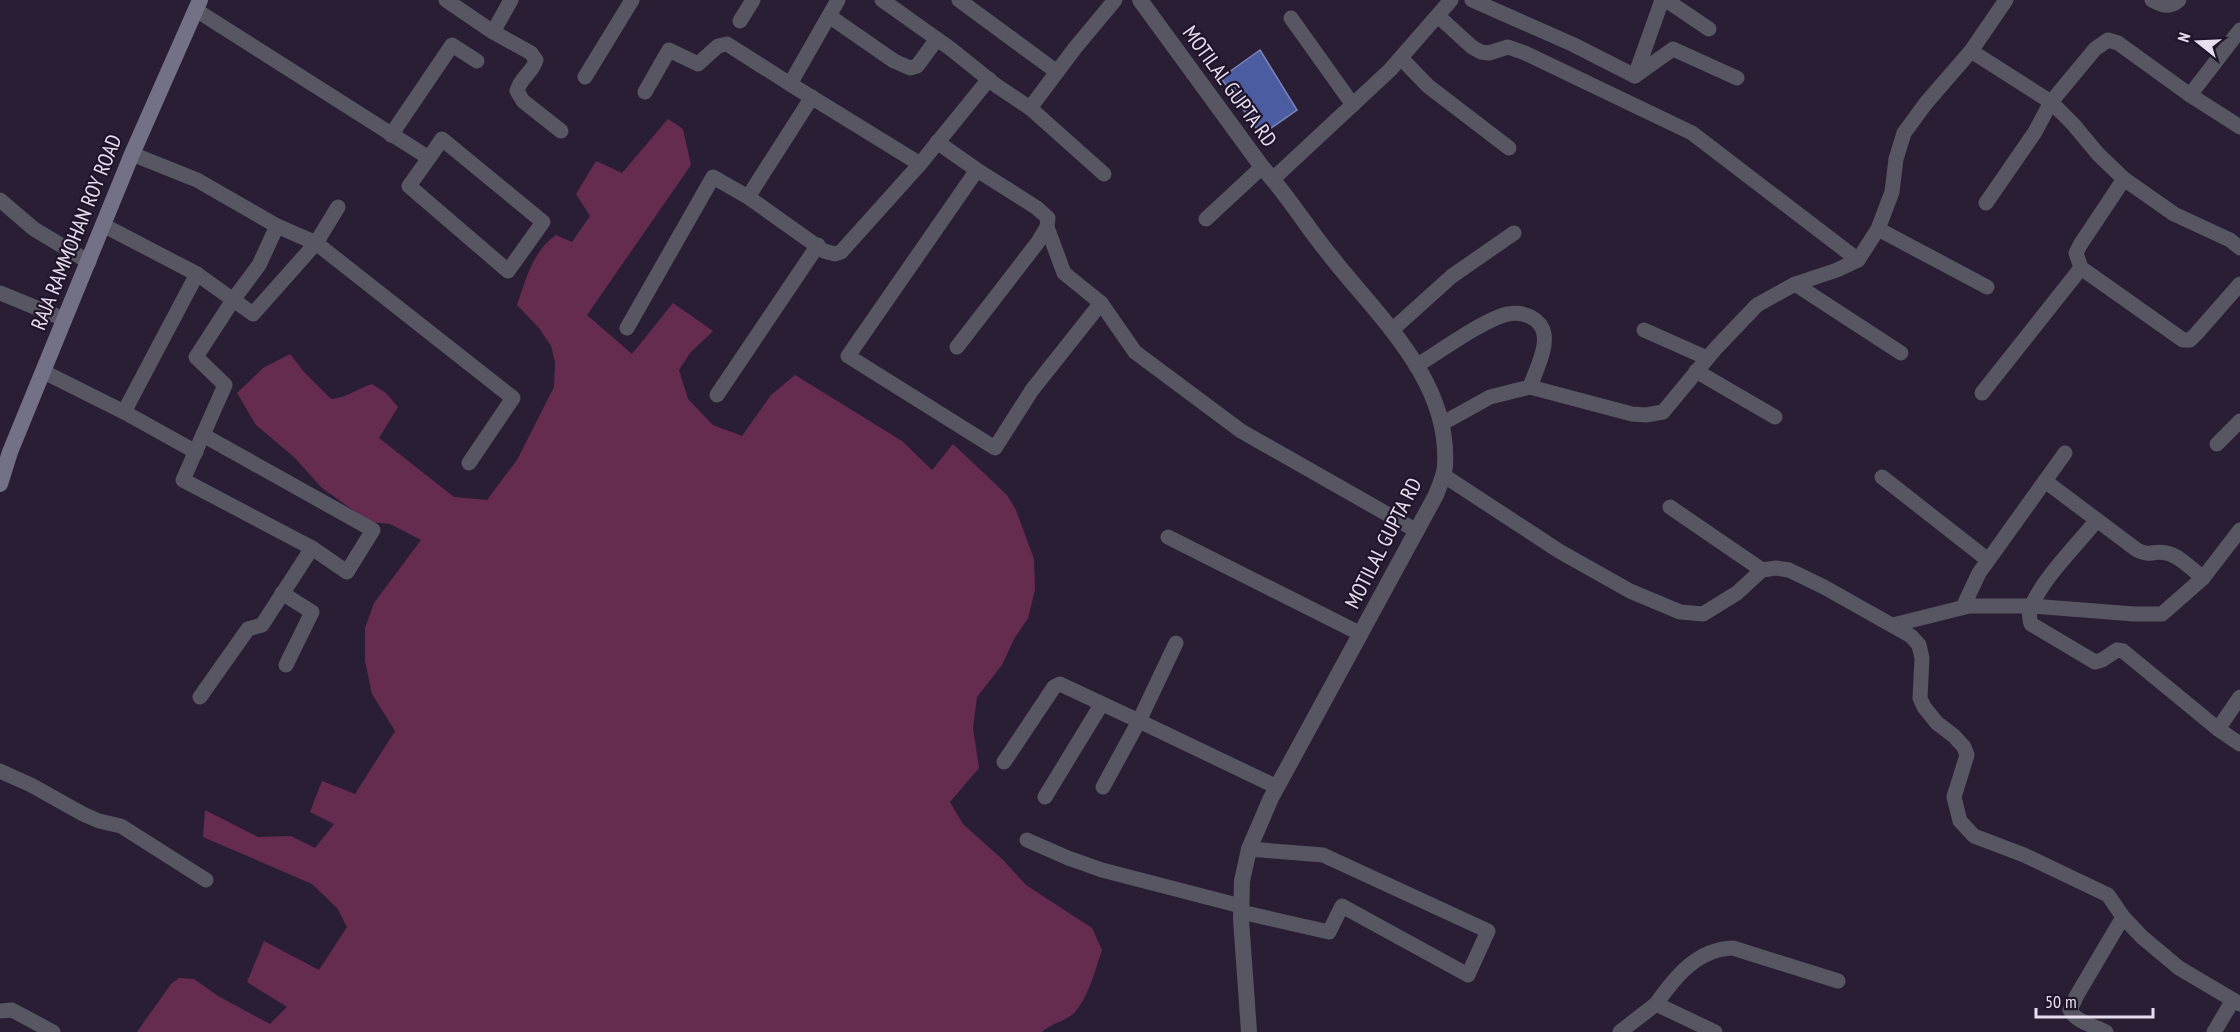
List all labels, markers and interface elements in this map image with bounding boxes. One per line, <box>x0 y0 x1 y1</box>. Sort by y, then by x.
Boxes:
north arrow <box>2168 12 2228 72</box>
street label: MOTILAL GUPTA RD <box>1177 20 1283 152</box>
text: N <box>2173 30 2195 45</box>
street label: RAJA RAMMOHAN ROY ROAD <box>24 130 128 334</box>
street label: MOTILAL GUPTA RD <box>1338 473 1428 613</box>
scale bar <box>2036 981 2153 1019</box>
text: 50 m <box>2045 990 2077 1013</box>

